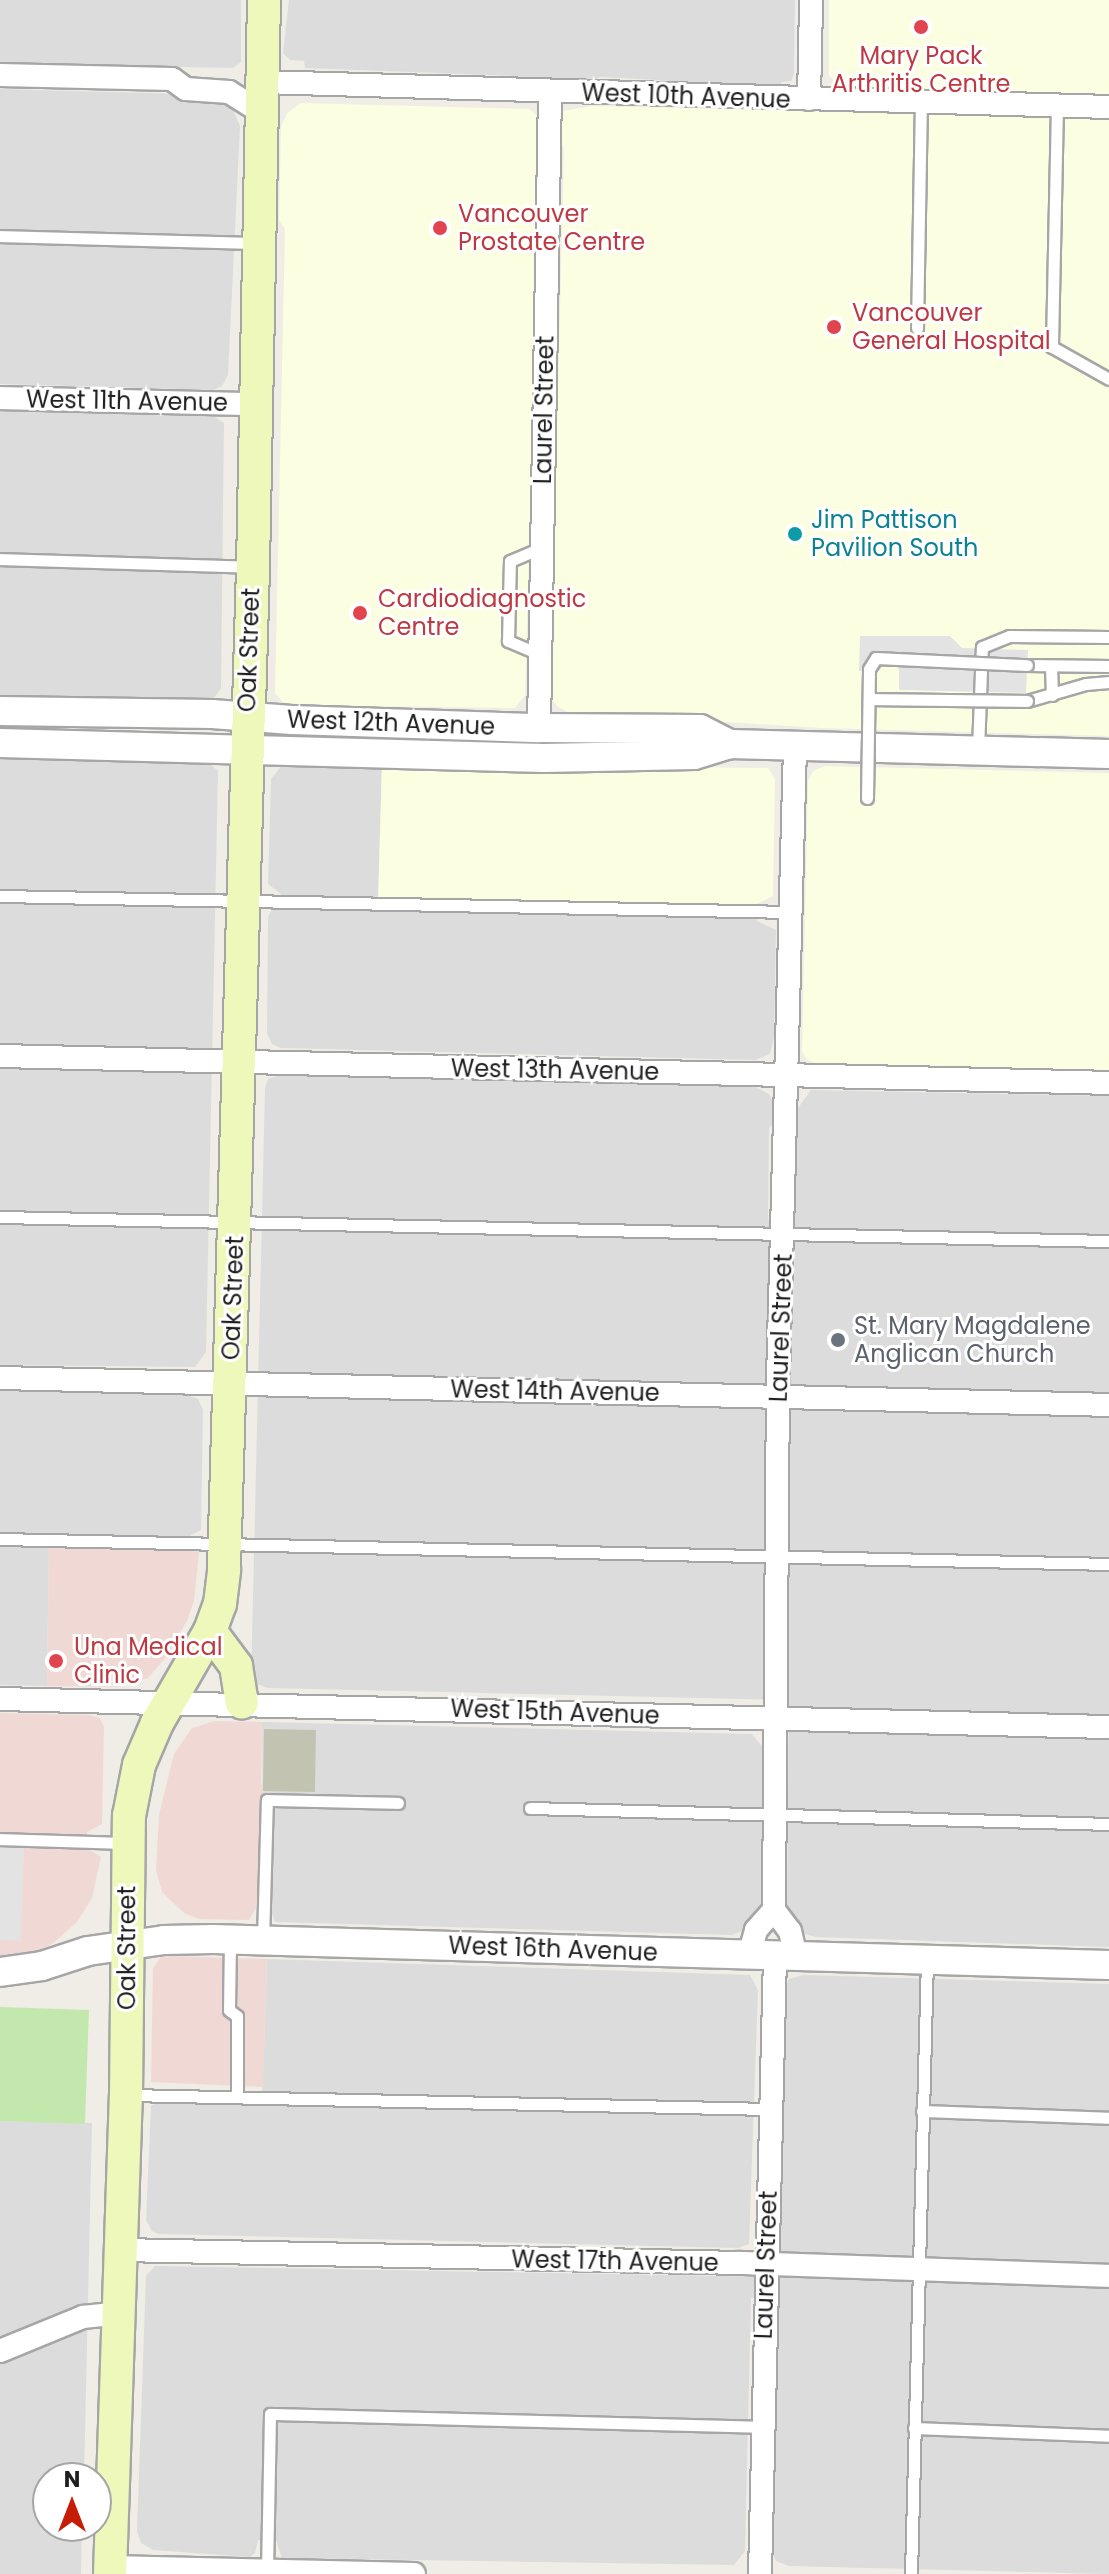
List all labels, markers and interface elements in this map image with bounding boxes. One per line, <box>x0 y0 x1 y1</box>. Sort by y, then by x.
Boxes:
marker: Mary Pack Arthritis Centre <box>910 16 932 38</box>
place label: Mary Pack Arthritis Centre <box>832 42 1010 98</box>
street label: West 10th Avenue <box>581 78 791 114</box>
place label: Vancouver Prostate Centre <box>458 200 645 256</box>
marker: Vancouver Prostate Centre <box>429 217 451 239</box>
place label: Vancouver General Hospital <box>852 299 1051 355</box>
marker: Vancouver General Hospital <box>823 316 845 338</box>
street label: Laurel Street <box>528 336 560 484</box>
street label: West 11th Avenue <box>26 385 228 417</box>
place label: Jim Pattison Pavilion South <box>811 506 978 562</box>
marker: Jim Pattison Pavilion South <box>786 525 804 543</box>
place label: Cardiodiagnostic Centre <box>378 585 586 641</box>
street label: Oak Street <box>232 587 266 713</box>
marker: Cardiodiagnostic Centre <box>349 602 371 624</box>
street label: West 12th Avenue <box>287 705 495 741</box>
street label: West 13th Avenue <box>451 1054 659 1086</box>
street label: Oak Street <box>216 1235 250 1361</box>
street label: Laurel Street <box>764 1253 798 1403</box>
place label: St. Mary Magdalene Anglican Church <box>854 1312 1091 1368</box>
marker: St. Mary Magdalene Anglican Church <box>829 1331 847 1349</box>
street label: West 14th Avenue <box>450 1375 660 1407</box>
place label: Una Medical Clinic <box>74 1633 223 1689</box>
marker: Una Medical Clinic <box>45 1650 67 1672</box>
street label: West 15th Avenue <box>450 1694 660 1730</box>
street label: Oak Street <box>113 1886 141 2010</box>
street label: West 16th Avenue <box>448 1931 658 1967</box>
street label: Laurel Street <box>749 2190 783 2340</box>
street label: West 17th Avenue <box>511 2245 719 2277</box>
north arrow <box>32 2462 112 2542</box>
text: N <box>64 2464 80 2495</box>

